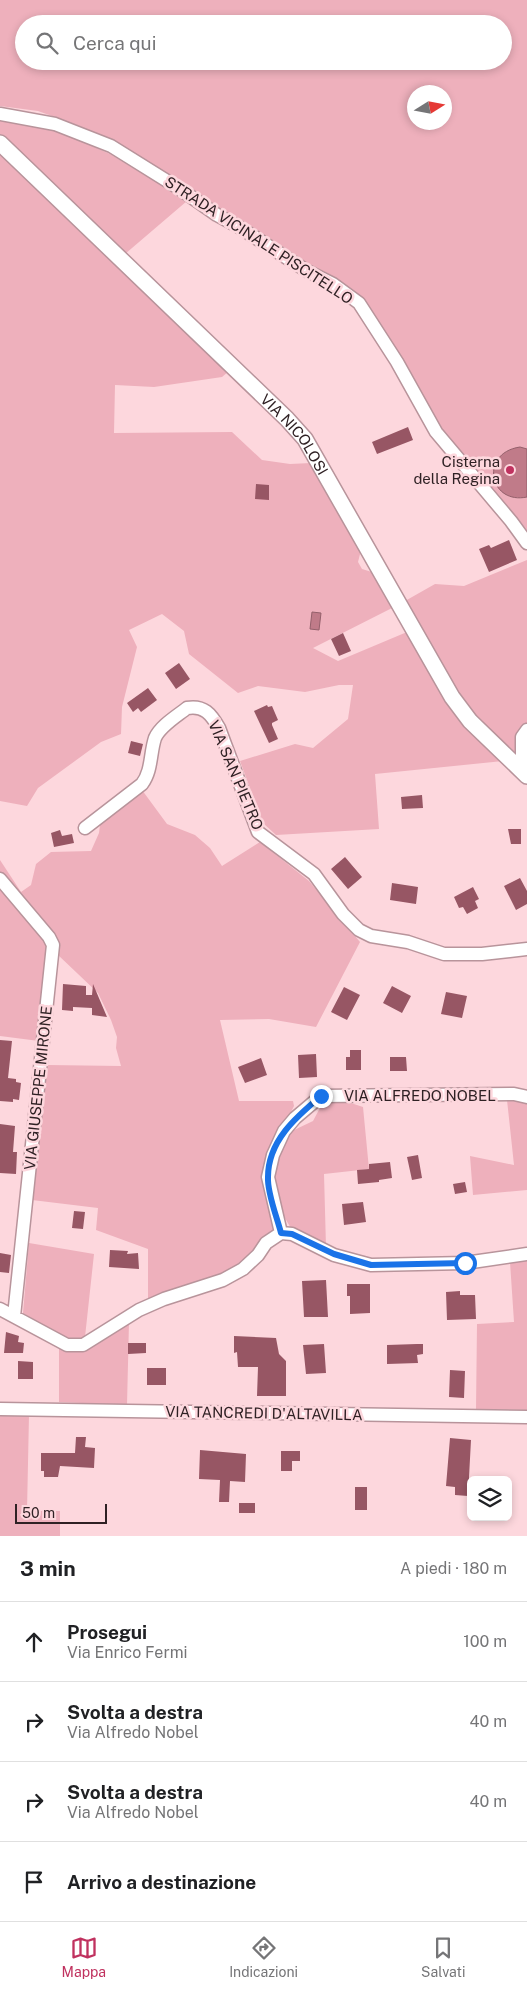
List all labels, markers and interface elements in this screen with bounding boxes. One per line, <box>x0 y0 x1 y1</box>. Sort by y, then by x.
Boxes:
search box <box>15 15 512 70</box>
icon: search <box>33 29 61 57</box>
text: Cerca qui <box>73 32 156 54</box>
north arrow <box>407 85 452 130</box>
street label: STRADA VICINALE PISCITELLO <box>162 173 356 307</box>
street label: VIA NICOLOSI <box>257 390 332 478</box>
place label: Cisterna della Regina <box>413 453 500 487</box>
marker: Cisterna della Regina <box>504 464 516 476</box>
street label: VIA SAN PIETRO <box>205 718 267 832</box>
street label: VIA GIUSEPPE MIRONE <box>21 1005 55 1171</box>
route end <box>310 1085 333 1108</box>
street label: VIA ALFREDO NOBEL <box>344 1087 496 1104</box>
route start <box>454 1252 477 1275</box>
street label: VIA TANCREDI D'ALTAVILLA <box>165 1403 363 1423</box>
map controls <box>467 1476 512 1521</box>
button: layers <box>467 1476 512 1521</box>
scale bar <box>15 1501 108 1524</box>
text: 50 m <box>22 1505 55 1521</box>
text: 3 min <box>20 1556 76 1581</box>
text: A piedi · 180 m <box>400 1559 507 1578</box>
text: Prosegui <box>67 1621 147 1643</box>
icon: ahead <box>20 1628 48 1656</box>
text: 100 m <box>463 1632 507 1651</box>
text: Via Enrico Fermi <box>67 1643 187 1662</box>
text: Svolta a destra <box>67 1701 203 1723</box>
icon: right <box>20 1708 48 1736</box>
text: 40 m <box>469 1712 507 1731</box>
text: Via Alfredo Nobel <box>67 1723 199 1742</box>
text: Svolta a destra <box>67 1781 203 1803</box>
icon: right <box>20 1788 48 1816</box>
text: 40 m <box>469 1792 507 1811</box>
text: Via Alfredo Nobel <box>67 1803 199 1822</box>
icon: arrive <box>20 1868 48 1896</box>
text: Arrivo a destinazione <box>67 1871 256 1893</box>
tab: Mappa <box>62 1934 106 1980</box>
tab: Indicazioni <box>229 1934 298 1980</box>
tab: Salvati <box>421 1934 465 1980</box>

